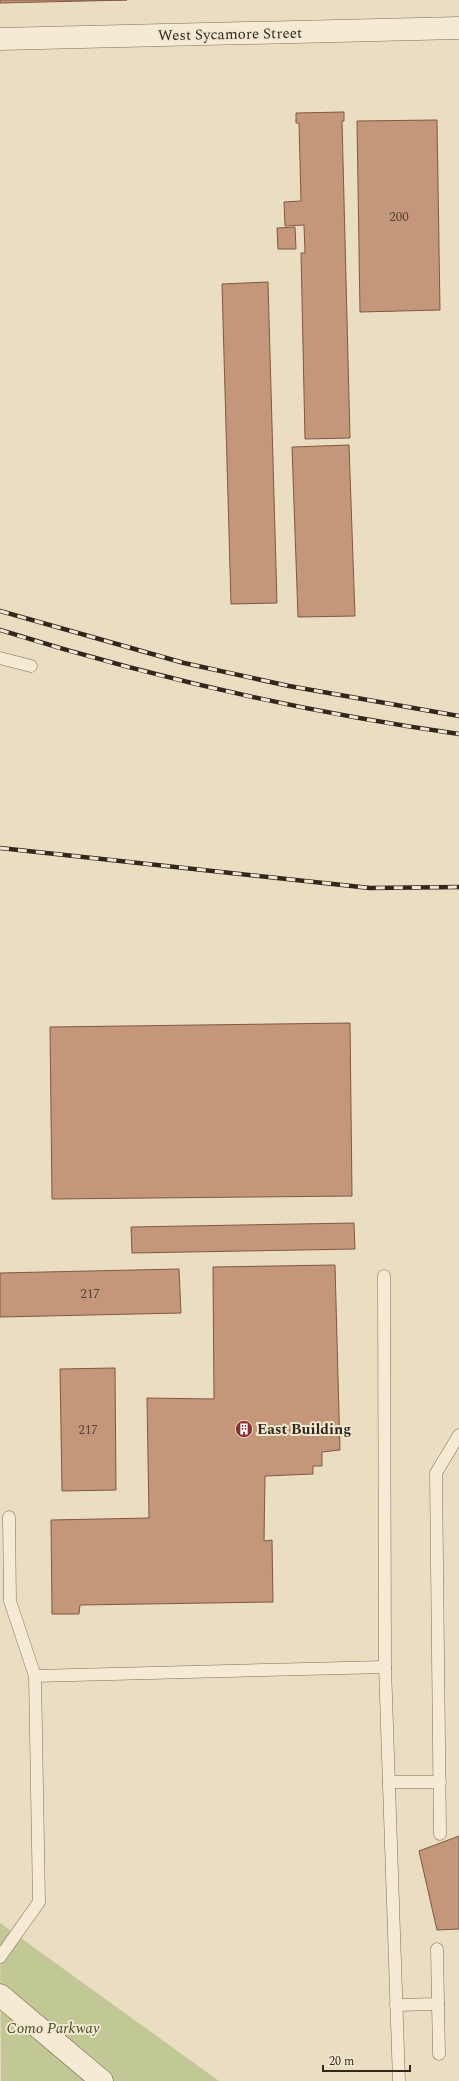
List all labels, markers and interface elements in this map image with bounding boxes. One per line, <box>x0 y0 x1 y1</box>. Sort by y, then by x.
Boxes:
street label: West Sycamore Street <box>158 22 302 47</box>
house number: 200 <box>389 207 409 227</box>
house number: 217 <box>80 1284 100 1304</box>
place label: East Building <box>257 1418 351 1441</box>
building icon: East Building <box>234 1419 254 1439</box>
house number: 217 <box>78 1420 98 1440</box>
park label: Como Parkway <box>7 2017 100 2040</box>
scale bar <box>323 2047 410 2073</box>
text: 20 m <box>329 2052 354 2071</box>

